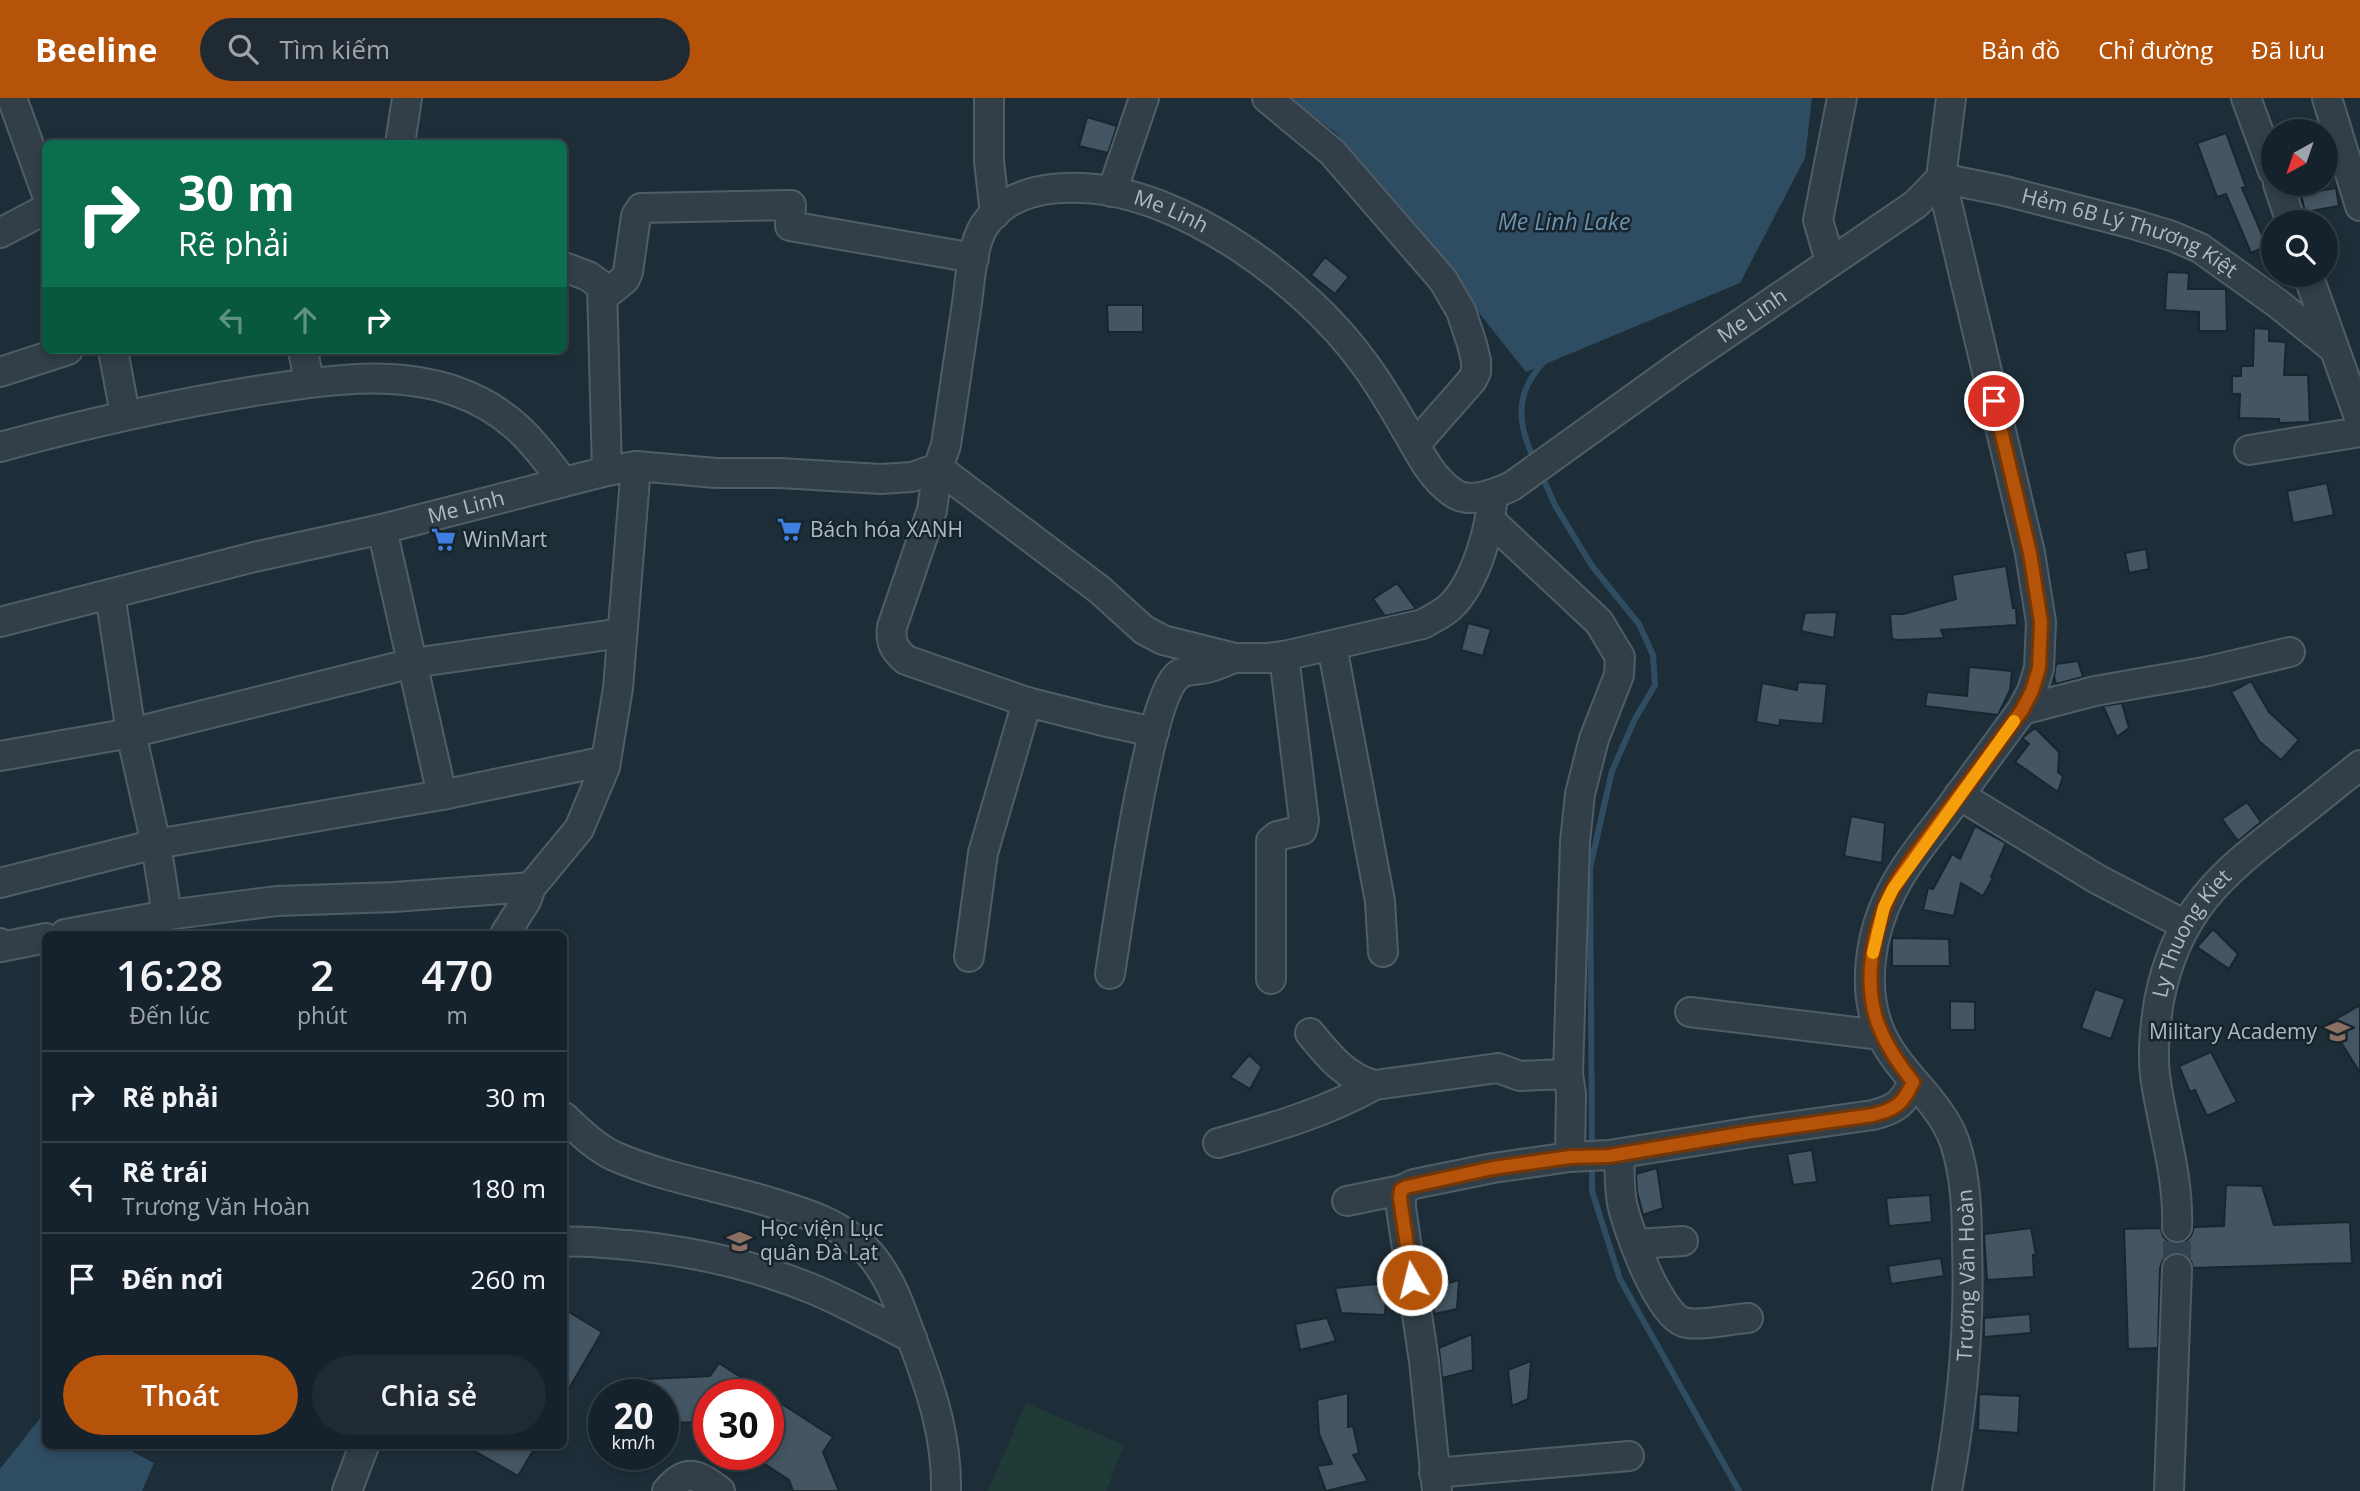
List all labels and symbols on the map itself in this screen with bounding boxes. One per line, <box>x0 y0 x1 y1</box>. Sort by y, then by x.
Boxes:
north arrow <box>2261 119 2338 196</box>
street label: Hẻm 6B Lý Thương Kiệt <box>2019 181 2244 283</box>
street label: Me Linh <box>1131 182 1214 239</box>
water label: Me Linh Lake <box>1498 205 1630 237</box>
street label: Me Linh <box>1711 281 1792 349</box>
pin <box>1964 371 2024 431</box>
street label: Me Linh <box>424 483 507 530</box>
place label: Bách hóa XANH <box>810 515 963 543</box>
supermarket icon: Bách hóa XANH <box>776 516 804 544</box>
place label: WinMart <box>463 525 547 553</box>
supermarket icon: WinMart <box>429 526 457 554</box>
street label: Ly Thuong Kiet <box>2145 862 2237 1000</box>
place label: Military Academy <box>2149 1017 2317 1045</box>
school or university icon: Military Academy <box>2323 1018 2351 1046</box>
street label: Trương Văn Hoàn <box>1950 1188 1981 1362</box>
place label: Học viện Lục quân Đà Lạt <box>760 1214 883 1266</box>
school or university icon: Học viện Lục quân Đà Lạt <box>726 1227 754 1255</box>
position arrow <box>1375 1243 1449 1317</box>
speed limit sign: 30 <box>693 1379 784 1470</box>

